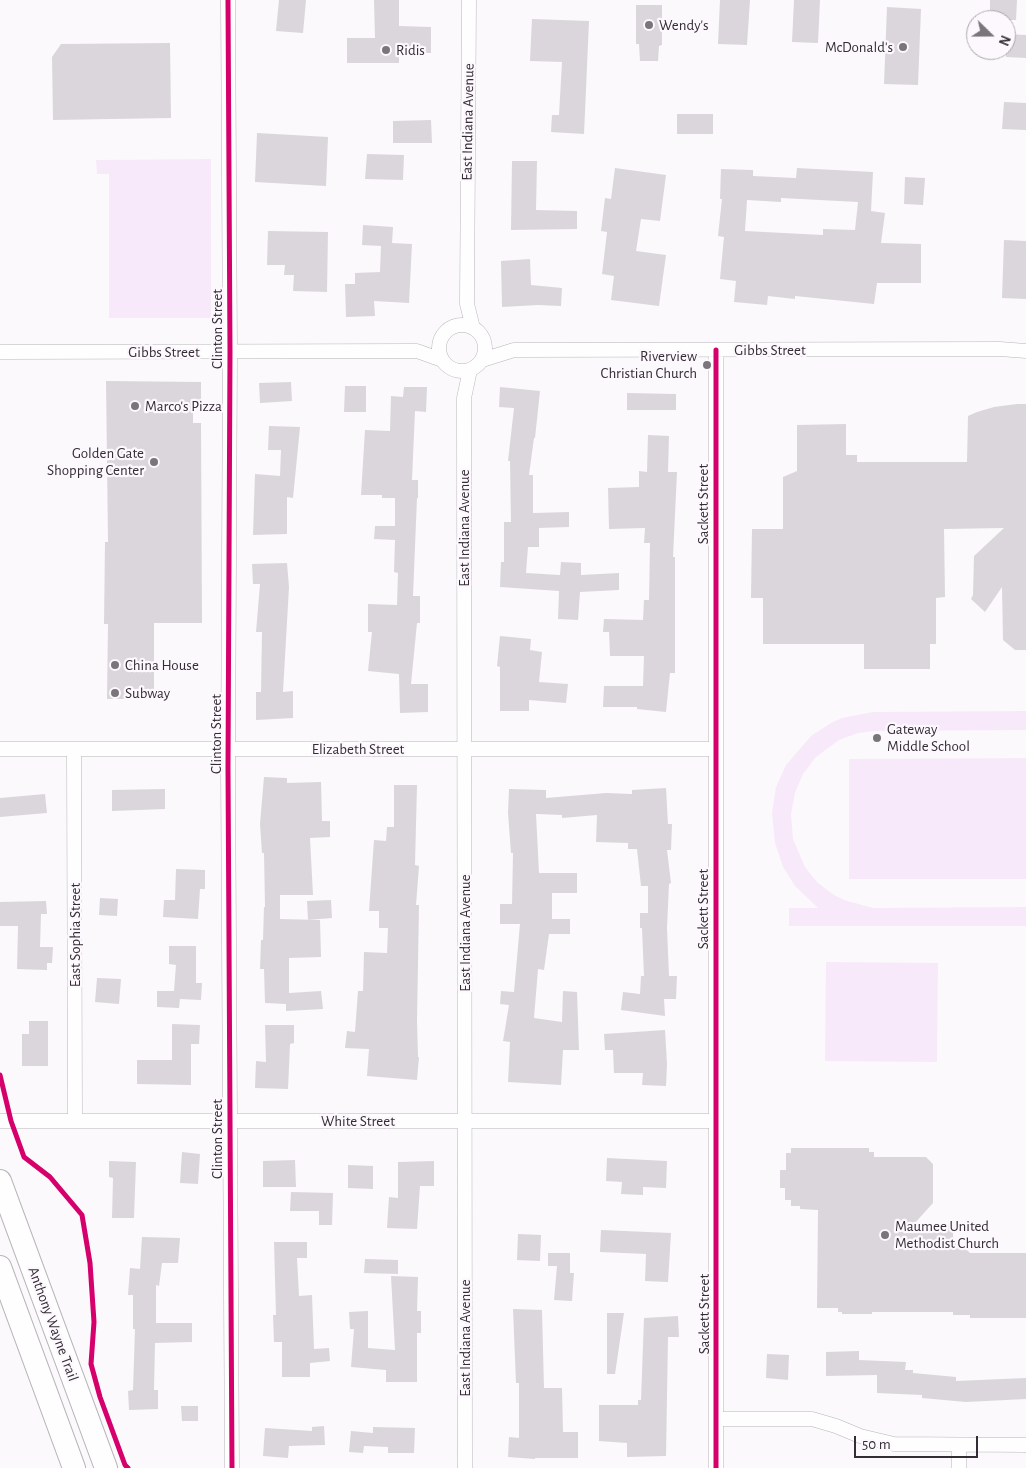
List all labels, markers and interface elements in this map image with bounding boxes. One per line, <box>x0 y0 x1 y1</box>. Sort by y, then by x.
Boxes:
north arrow <box>966 10 1016 60</box>
place label: Wendy's <box>659 16 709 34</box>
marker: Wendy's <box>643 19 655 31</box>
text: N <box>996 33 1012 47</box>
place label: McDonald's <box>825 38 893 56</box>
place label: Ridis <box>396 41 425 59</box>
marker: McDonald's <box>897 41 909 53</box>
marker: Ridis <box>380 44 392 56</box>
street label: East Indiana Avenue <box>458 63 478 181</box>
street label: Clinton Street <box>208 289 226 369</box>
street label: Gibbs Street <box>734 341 806 359</box>
street label: Gibbs Street <box>128 343 200 361</box>
place label: Riverview Christian Church <box>601 347 697 382</box>
marker: Riverview Christian Church <box>701 359 713 371</box>
place label: Marco's Pizza <box>145 397 222 415</box>
marker: Marco's Pizza <box>129 400 141 412</box>
place label: Golden Gate Shopping Center <box>47 444 144 479</box>
marker: Golden Gate Shopping Center <box>148 456 160 468</box>
street label: Sackett Street <box>694 464 712 544</box>
street label: East Indiana Avenue <box>455 469 473 587</box>
place label: China House <box>125 656 199 674</box>
marker: China House <box>109 659 121 671</box>
place label: Subway <box>125 684 170 702</box>
marker: Subway <box>109 687 121 699</box>
street label: Clinton Street <box>207 694 225 774</box>
place label: Gateway Middle School <box>887 720 970 755</box>
marker: Gateway Middle School <box>871 732 883 744</box>
street label: Elizabeth Street <box>312 740 404 758</box>
street label: Sackett Street <box>694 869 712 949</box>
street label: East Indiana Avenue <box>456 874 474 992</box>
street label: East Sophia Street <box>66 883 84 987</box>
street label: Clinton Street <box>208 1099 226 1179</box>
street label: White Street <box>321 1112 395 1130</box>
place label: Maumee United Methodist Church <box>895 1217 999 1252</box>
marker: Maumee United Methodist Church <box>879 1229 891 1241</box>
street label: Anthony Wayne Trail <box>24 1264 82 1384</box>
street label: Sackett Street <box>695 1274 713 1354</box>
street label: East Indiana Avenue <box>456 1279 474 1397</box>
scale bar <box>856 1426 980 1458</box>
text: 50 m <box>862 1437 891 1452</box>

